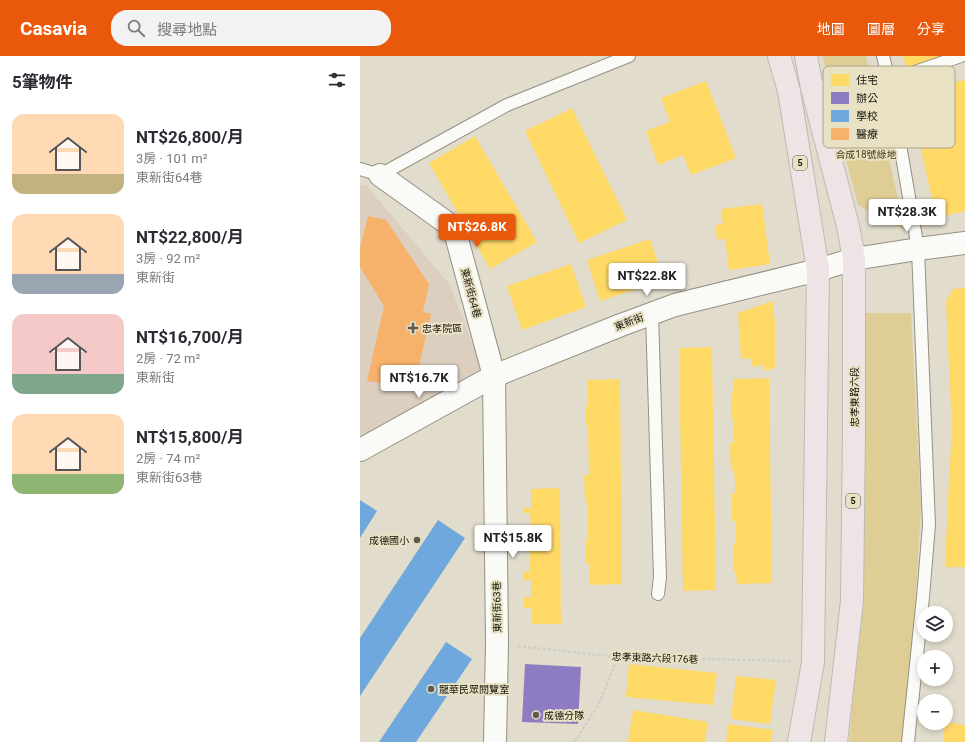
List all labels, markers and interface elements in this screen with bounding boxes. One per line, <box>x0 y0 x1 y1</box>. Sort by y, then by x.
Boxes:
search box <box>111 10 391 46</box>
text: Casavia <box>20 17 87 40</box>
icon: search <box>125 17 147 39</box>
text: 搜尋地點 <box>157 21 217 39</box>
text: 地圖 <box>817 21 845 37</box>
text: 圖層 <box>867 21 895 37</box>
text: 分享 <box>917 21 945 37</box>
legend <box>823 66 955 148</box>
icon: filters <box>326 69 348 91</box>
text: 5筆物件 <box>12 72 73 92</box>
text: 住宅 <box>856 74 878 87</box>
text: 辦公 <box>856 92 878 105</box>
text: 學校 <box>856 110 878 123</box>
text: NT$26,800/月 <box>136 127 244 147</box>
text: 醫療 <box>856 128 878 141</box>
icon: home <box>44 130 92 178</box>
park label: 合成18號綠地 <box>835 149 897 160</box>
text: 3房 · 101 m² <box>136 151 207 166</box>
road number: 5 <box>793 156 807 170</box>
text: 東新街64巷 <box>136 170 203 185</box>
pin: NT$28.3K <box>866 199 948 233</box>
text: NT$28.3K <box>878 204 936 219</box>
pin: NT$26.8K <box>436 214 518 248</box>
text: NT$26.8K <box>448 219 506 234</box>
text: NT$22,800/月 <box>136 227 244 247</box>
icon: home <box>44 230 92 278</box>
text: 3房 · 92 m² <box>136 251 200 266</box>
pin: NT$22.8K <box>606 263 688 297</box>
street label: 東新街64巷 <box>459 267 483 319</box>
text: NT$22.8K <box>618 268 676 283</box>
text: 東新街 <box>136 270 175 285</box>
street label: 東新街 <box>613 311 645 333</box>
marker: 忠孝院區 <box>407 322 419 334</box>
place label: 忠孝院區 <box>422 323 462 334</box>
text: NT$16,700/月 <box>136 327 244 347</box>
icon: home <box>44 330 92 378</box>
text: 2房 · 72 m² <box>136 351 200 366</box>
pin: NT$16.7K <box>378 365 460 399</box>
street label: 忠孝東路六段 <box>849 367 860 427</box>
text: 東新街 <box>136 370 175 385</box>
text: NT$16.7K <box>390 370 448 385</box>
text: NT$15,800/月 <box>136 427 244 447</box>
icon: home <box>44 430 92 478</box>
text: 2房 · 74 m² <box>136 451 200 466</box>
text: 東新街63巷 <box>136 470 203 485</box>
road number: 5 <box>846 494 860 508</box>
pin: NT$15.8K <box>472 525 554 559</box>
text: NT$15.8K <box>484 530 542 545</box>
place label: 成德國小 <box>369 535 409 546</box>
marker: 成德國小 <box>412 535 422 545</box>
street label: 東新街63巷 <box>491 581 503 633</box>
map controls <box>917 606 953 730</box>
button: layers <box>917 606 953 642</box>
button: + <box>917 650 953 686</box>
street label: 忠孝東路六段176巷 <box>611 651 699 665</box>
marker: 龍華民眾閱覽室 <box>426 684 436 694</box>
place label: 龍華民眾閱覽室 <box>439 684 509 695</box>
button: − <box>917 694 953 730</box>
marker: 成德分隊 <box>531 710 541 720</box>
place label: 成德分隊 <box>544 710 584 721</box>

